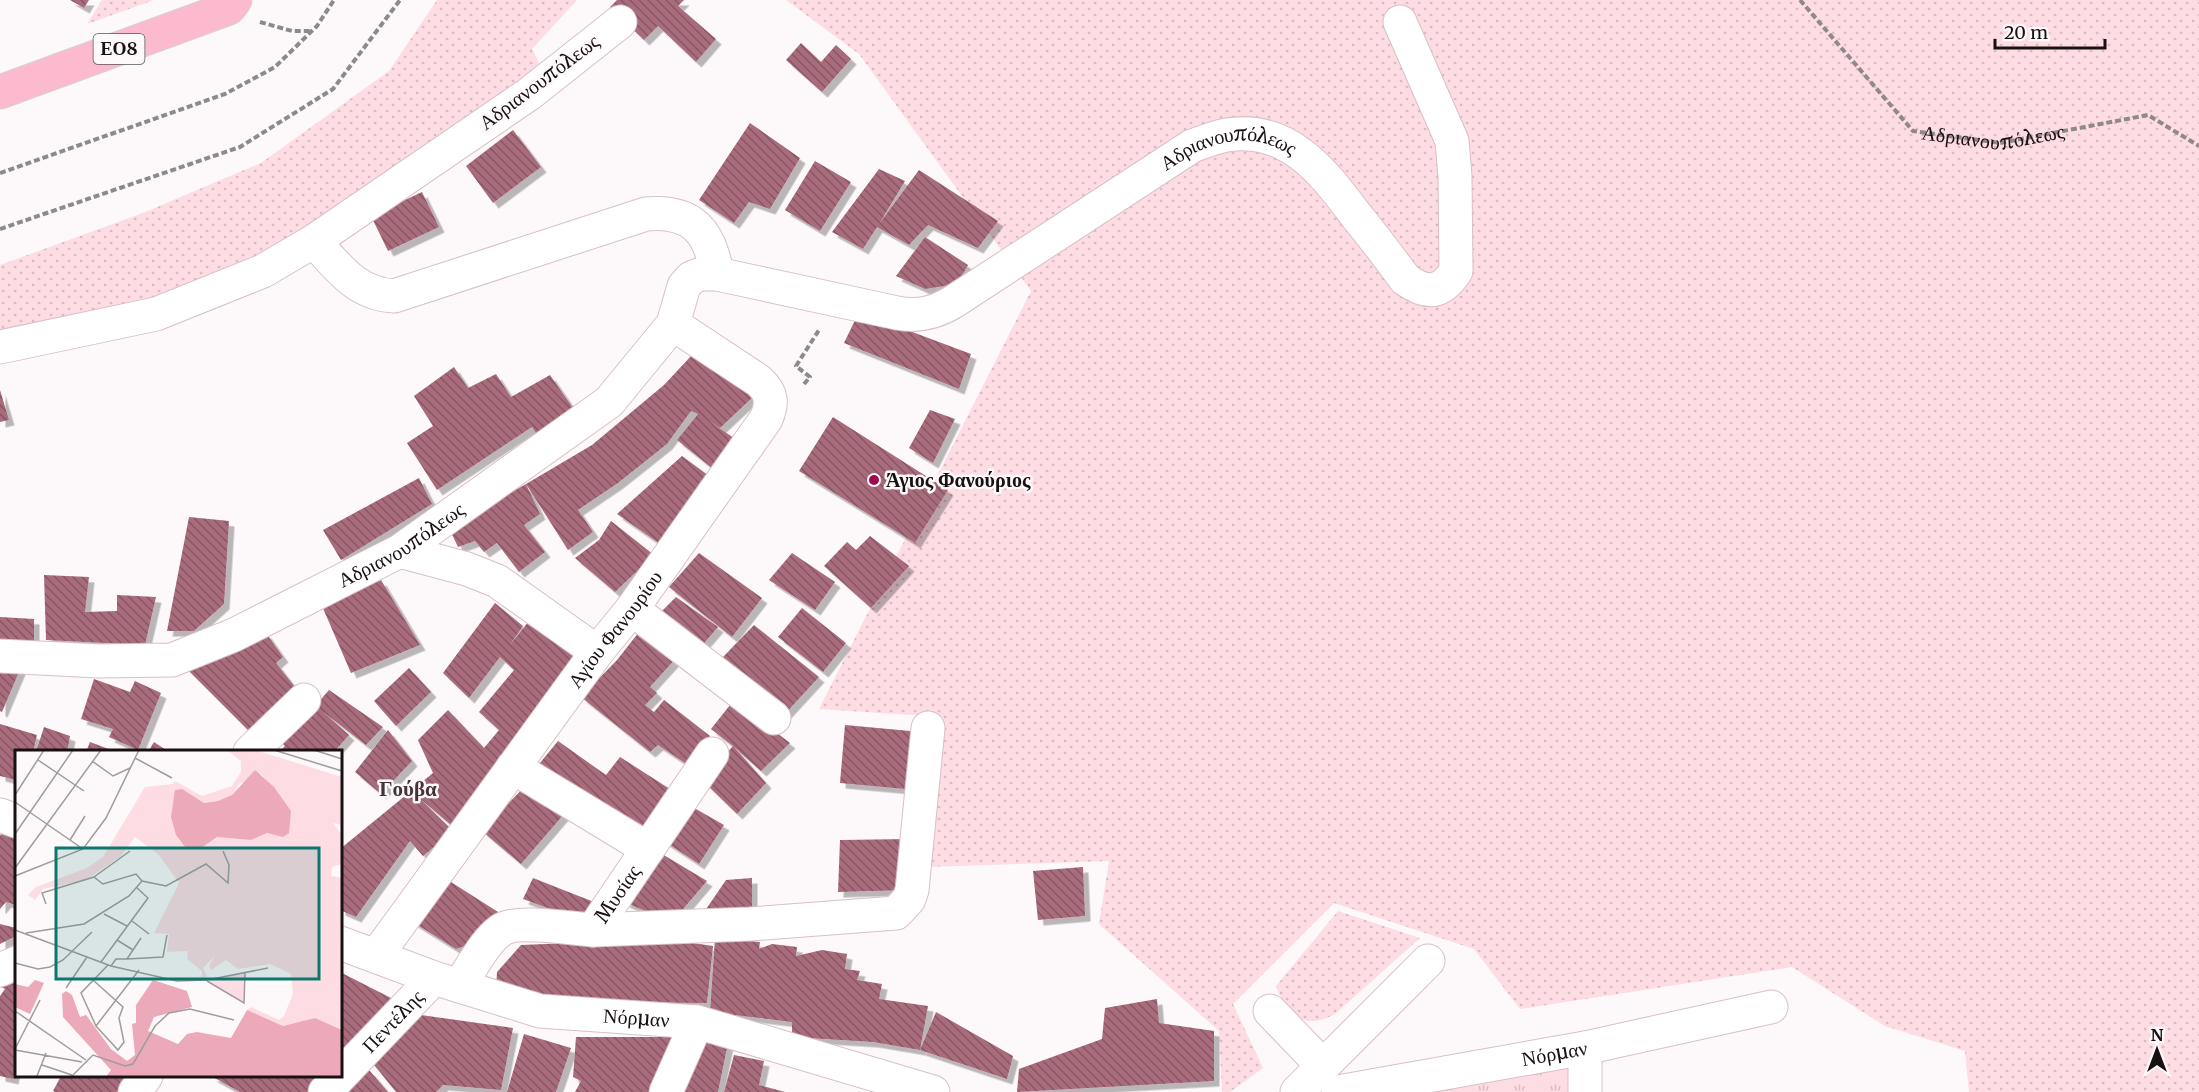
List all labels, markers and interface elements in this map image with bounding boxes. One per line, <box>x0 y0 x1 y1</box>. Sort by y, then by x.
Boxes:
scale bar <box>1995 12 2104 50</box>
text: 20 m <box>2004 21 2048 44</box>
street label: Αδριανουπόλεως <box>474 28 604 135</box>
road number: ΕΟ8 <box>94 34 144 64</box>
street label: Αδριανουπόλεως <box>1920 118 2066 155</box>
street label: Αδριανουπόλεως <box>1155 120 1302 175</box>
place label: Άγιος Φανούριος <box>886 467 1031 492</box>
marker: Άγιος Φανούριος <box>867 473 881 487</box>
street label: Αδριανουπόλεως <box>333 496 469 592</box>
street label: Αγίου Φανουρίου <box>562 565 667 693</box>
inset map <box>15 750 342 1077</box>
district label: Γούβα <box>379 775 437 802</box>
street label: Μυσίας <box>589 860 645 927</box>
street label: Πεντέλης <box>356 984 429 1058</box>
street label: Νόρμαν <box>602 1002 671 1032</box>
north arrow <box>2127 1020 2187 1080</box>
text: N <box>2151 1025 2164 1045</box>
street label: Νόρμαν <box>1520 1035 1589 1071</box>

